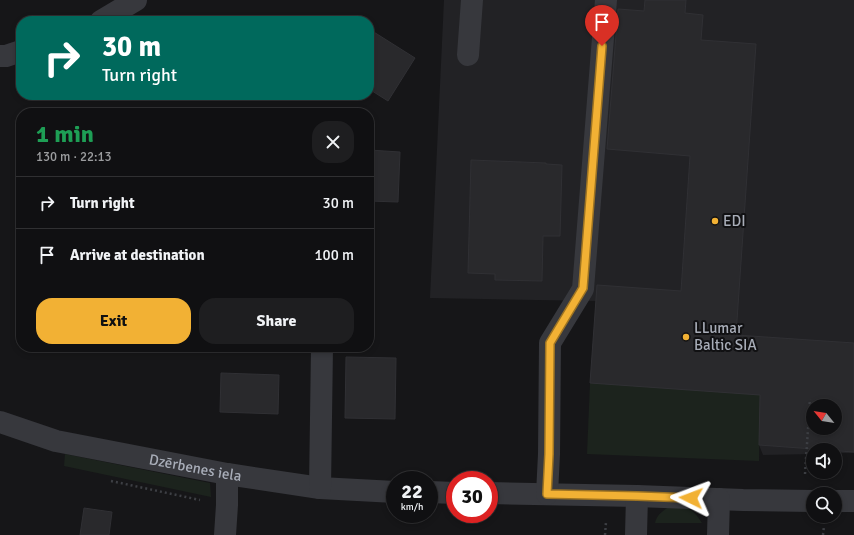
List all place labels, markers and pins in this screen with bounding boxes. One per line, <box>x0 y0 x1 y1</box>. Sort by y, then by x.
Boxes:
pin <box>585 5 619 46</box>
place label: EDI <box>723 212 746 230</box>
marker: EDI <box>710 216 720 226</box>
place label: LLumar Baltic SIA <box>694 319 757 354</box>
marker: LLumar Baltic SIA <box>681 332 691 342</box>

